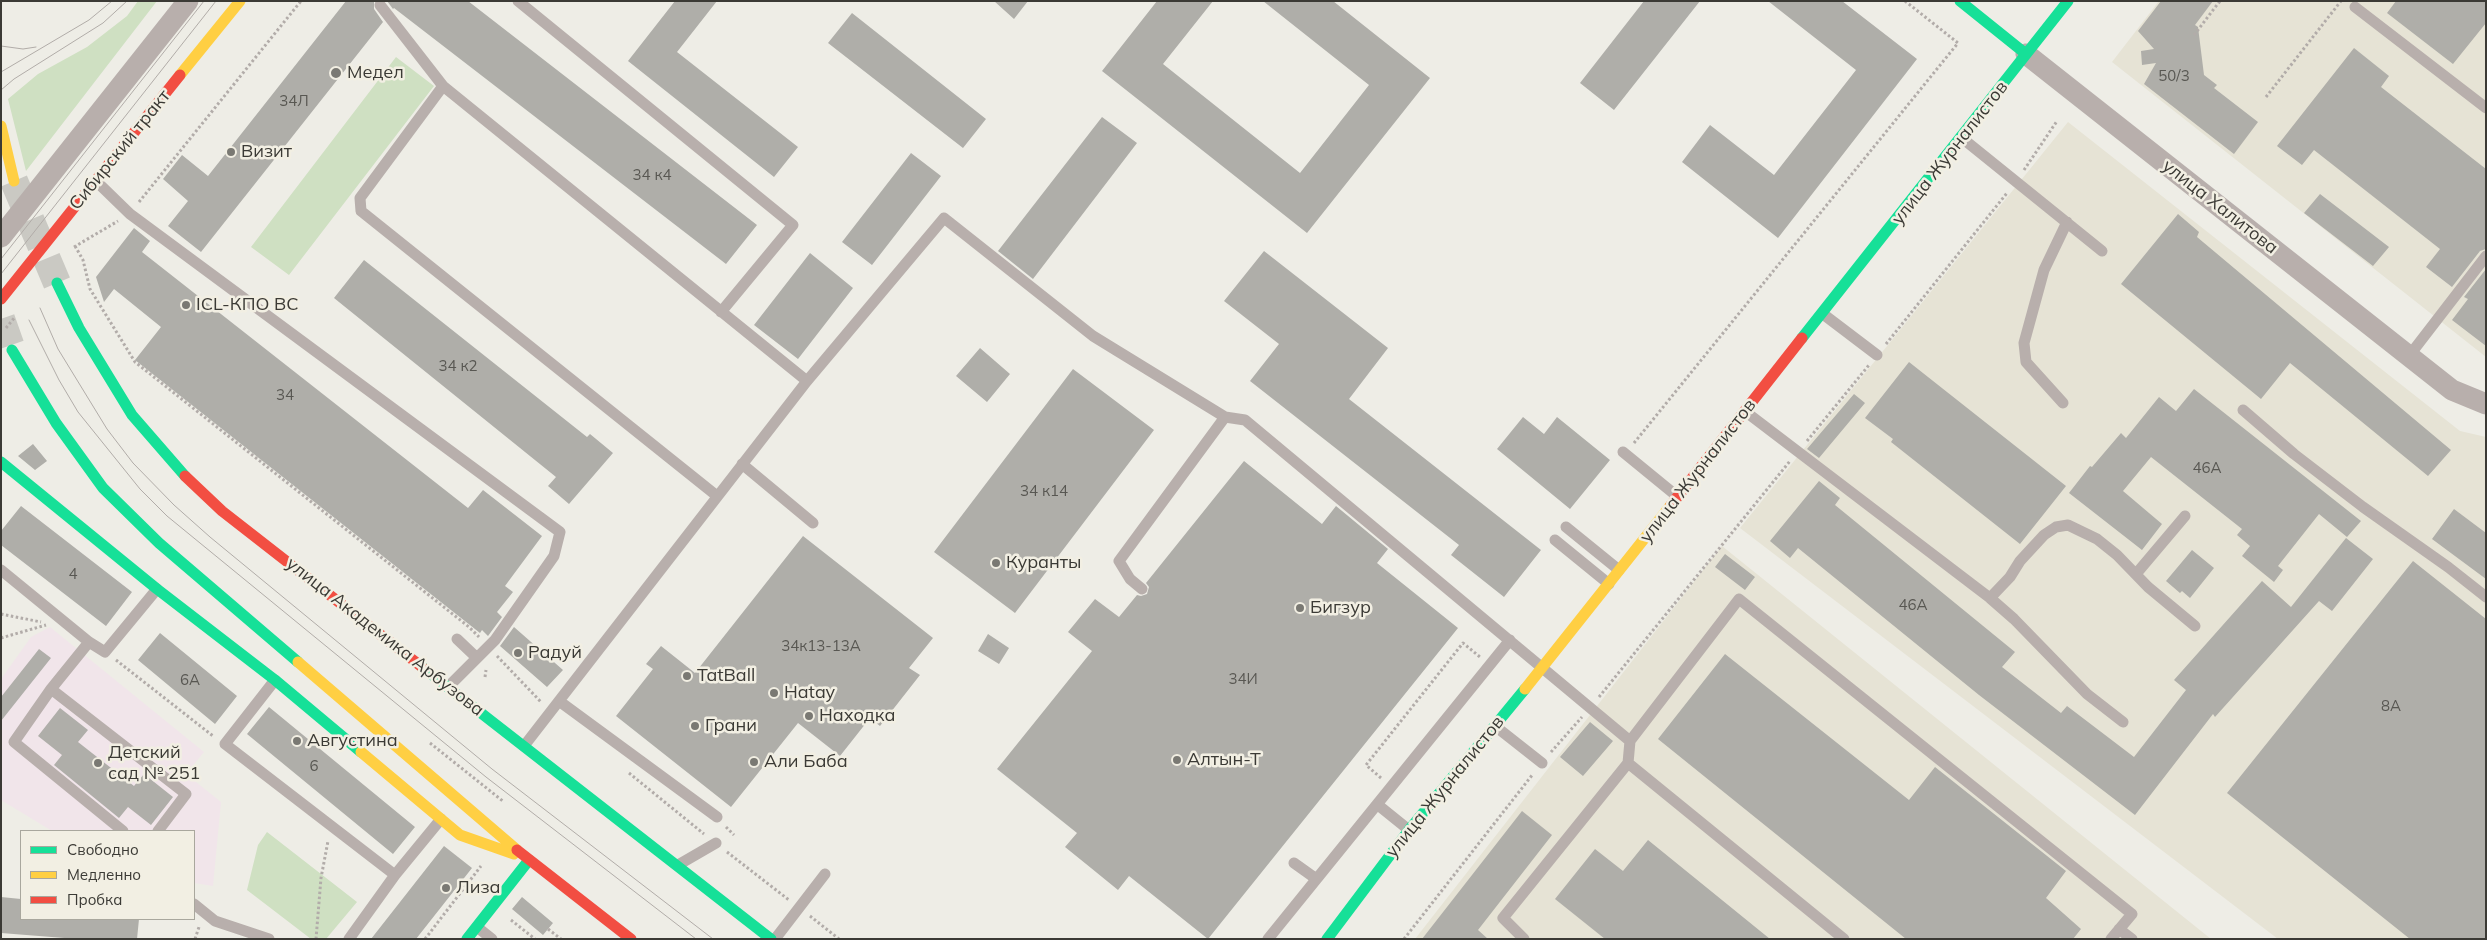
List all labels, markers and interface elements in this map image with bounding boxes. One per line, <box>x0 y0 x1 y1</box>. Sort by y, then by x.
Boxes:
place label: Медел <box>347 62 404 84</box>
marker: Медел <box>329 66 343 80</box>
house number: 50/3 <box>2158 67 2190 85</box>
street label: улица Журналистов <box>1887 77 2013 229</box>
street label: Сибирский тракт <box>65 86 175 214</box>
house number: 34Л <box>279 92 309 110</box>
place label: Визит <box>241 141 292 163</box>
marker: Визит <box>225 146 237 158</box>
street label: улица Халитова <box>2158 155 2282 259</box>
house number: 34 к4 <box>633 166 671 184</box>
place label: ICL-КПО ВС <box>196 294 299 316</box>
marker: ICL-КПО ВС <box>180 299 192 311</box>
house number: 34 к2 <box>439 357 477 375</box>
house number: 34 <box>276 386 294 404</box>
street label: улица Журналистов <box>1635 395 1761 547</box>
house number: 46А <box>2192 459 2222 477</box>
house number: 34 к14 <box>1020 482 1068 500</box>
place label: Куранты <box>1006 552 1081 574</box>
street label: улица Академика Арбузова <box>282 553 488 721</box>
marker: Куранты <box>990 557 1002 569</box>
house number: 4 <box>69 565 77 583</box>
house number: 46А <box>1898 596 1928 614</box>
place label: Бигзур <box>1310 597 1371 619</box>
marker: Бигзур <box>1294 602 1306 614</box>
house number: 34к13-13А <box>781 637 861 655</box>
place label: Радуй <box>528 642 582 664</box>
marker: Радуй <box>512 647 524 659</box>
place label: TatBall <box>697 665 755 687</box>
marker: TatBall <box>681 670 693 682</box>
house number: 34И <box>1228 670 1258 688</box>
house number: 6А <box>180 671 200 689</box>
place label: Hatay <box>784 682 835 704</box>
marker: Hatay <box>768 687 780 699</box>
house number: 8А <box>2381 697 2401 715</box>
place label: Находка <box>819 705 895 727</box>
marker: Находка <box>803 710 815 722</box>
street label: улица Журналистов <box>1381 712 1509 862</box>
place label: Грани <box>705 715 757 737</box>
marker: Грани <box>689 720 701 732</box>
place label: Августина <box>307 730 398 752</box>
marker: Августина <box>291 735 303 747</box>
place label: Детский сад № 251 <box>108 742 200 784</box>
place label: Алтын-Т <box>1187 749 1261 771</box>
place label: Али Баба <box>764 751 848 773</box>
marker: Алтын-Т <box>1171 754 1183 766</box>
marker: Али Баба <box>748 756 760 768</box>
marker: Детский сад № 251 <box>92 757 104 769</box>
house number: 6 <box>310 757 318 775</box>
legend <box>20 830 195 920</box>
text: Свободно <box>67 840 139 859</box>
text: Медленно <box>67 865 141 884</box>
place label: Лиза <box>456 877 501 899</box>
marker: Лиза <box>440 882 452 894</box>
text: Пробка <box>67 890 122 909</box>

